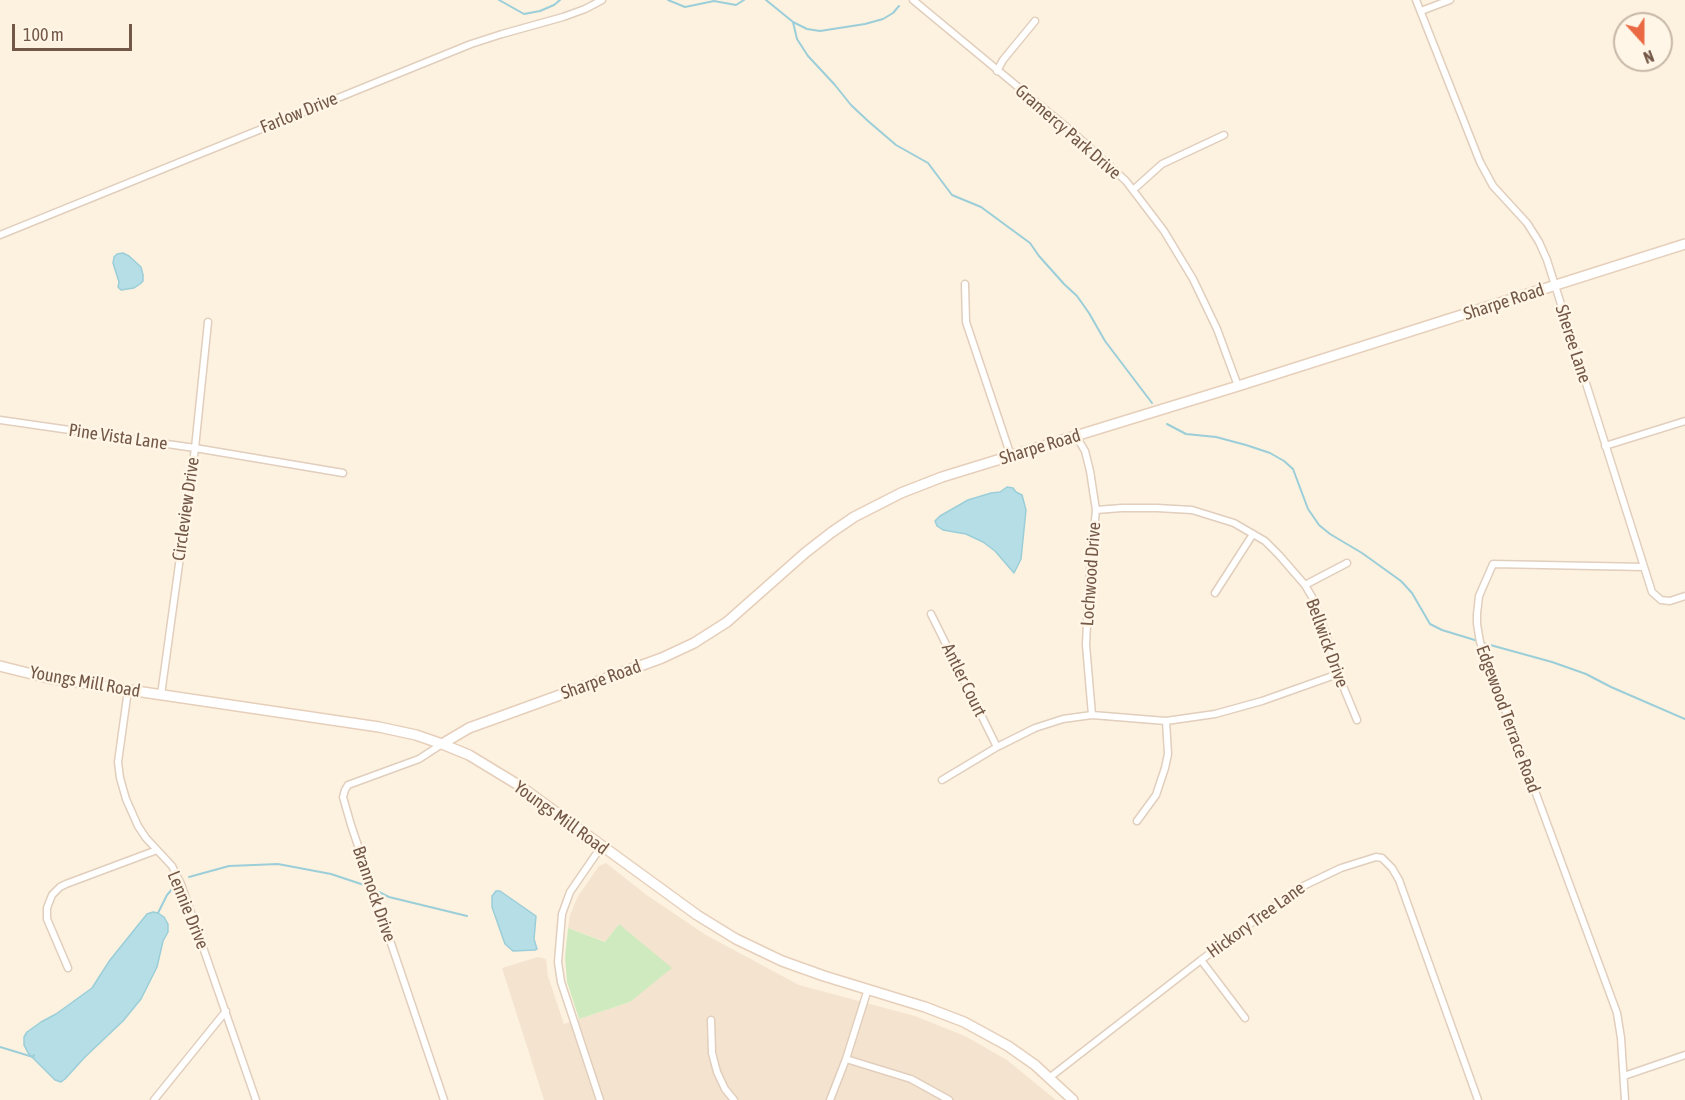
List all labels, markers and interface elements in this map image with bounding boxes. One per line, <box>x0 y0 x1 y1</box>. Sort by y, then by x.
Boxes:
scale bar <box>15 12 135 50</box>
north arrow <box>1613 12 1673 72</box>
text: 100 m <box>23 24 64 45</box>
text: N <box>1641 47 1656 67</box>
street label: Gramercy Park Drive <box>1011 80 1125 184</box>
street label: Farlow Drive <box>257 88 341 138</box>
street label: Sharpe Road <box>1461 279 1547 325</box>
street label: Sheree Lane <box>1550 302 1596 386</box>
street label: Pine Vista Lane <box>67 419 169 455</box>
street label: Sharpe Road <box>997 424 1083 470</box>
street label: Circleview Drive <box>168 456 204 562</box>
street label: Lochwood Drive <box>1077 521 1105 627</box>
street label: Bellwick Drive <box>1301 596 1353 690</box>
street label: Antler Court <box>937 640 991 720</box>
street label: Edgewood Terrace Road <box>1471 642 1545 796</box>
street label: Sharpe Road <box>558 656 644 704</box>
street label: Youngs Mill Road <box>28 662 142 702</box>
street label: Youngs Mill Road <box>509 776 613 860</box>
street label: Brannock Drive <box>348 843 400 945</box>
street label: Lennie Drive <box>163 868 213 952</box>
street label: Hickory Tree Lane <box>1203 877 1309 963</box>

